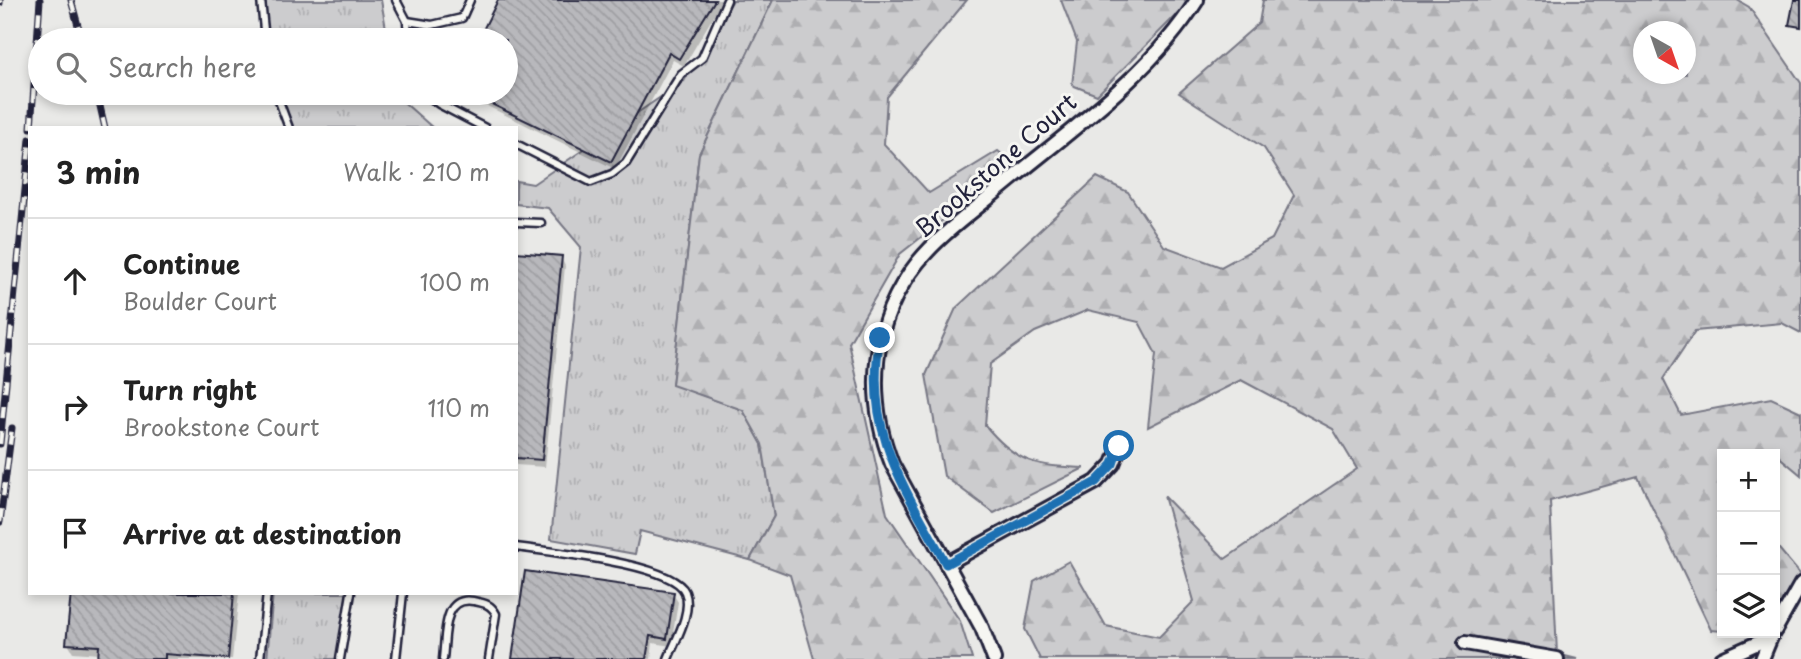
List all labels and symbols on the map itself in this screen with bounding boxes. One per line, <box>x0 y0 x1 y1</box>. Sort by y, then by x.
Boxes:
north arrow <box>1633 21 1696 84</box>
street label: Brookstone Court <box>906 84 1084 245</box>
route end <box>864 322 895 353</box>
route start <box>1103 430 1134 461</box>

